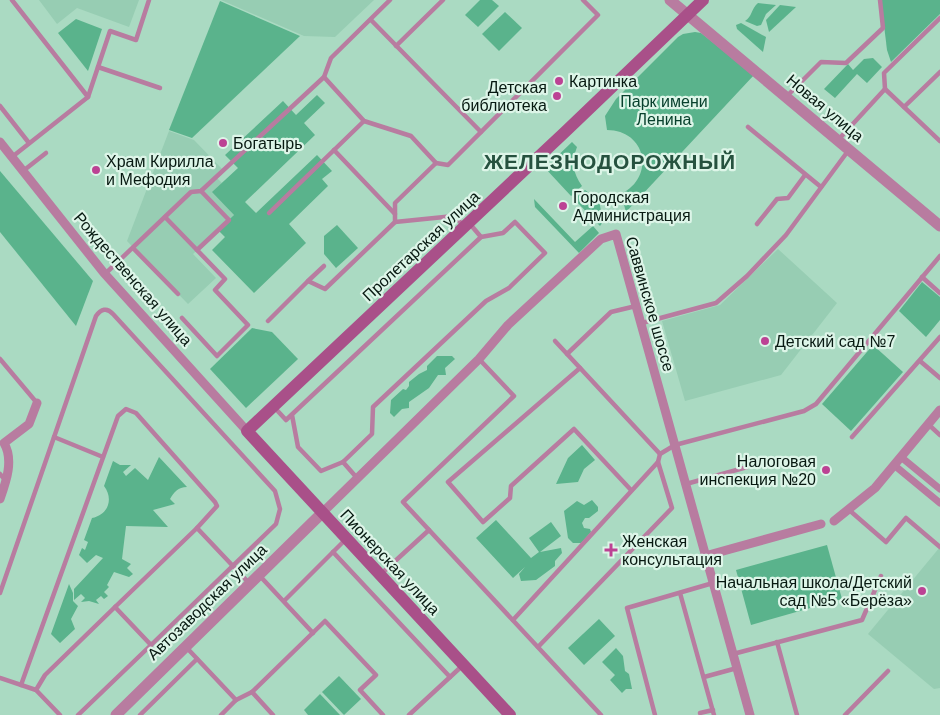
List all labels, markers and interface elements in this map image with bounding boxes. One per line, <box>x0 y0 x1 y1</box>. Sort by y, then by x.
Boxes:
street label: Новая улица <box>783 71 867 145</box>
place label: Картинка <box>569 73 637 90</box>
marker: Картинка <box>553 75 565 87</box>
place label: Детская библиотека <box>461 79 547 114</box>
marker: Детская библиотека <box>551 90 563 102</box>
park label: Парк имени Ленина <box>620 93 708 128</box>
place label: Богатырь <box>233 135 303 152</box>
marker: Богатырь <box>217 137 229 149</box>
district label: ЖЕЛЕЗНОДОРОЖНЫЙ <box>483 150 736 173</box>
place label: Храм Кирилла и Мефодия <box>106 153 214 188</box>
marker: Храм Кирилла и Мефодия <box>90 164 102 176</box>
street label: Пролетарская улица <box>359 188 483 304</box>
place label: Городская Администрация <box>573 189 691 224</box>
marker: Городская Администрация <box>557 200 569 212</box>
street label: Рождественская улица <box>71 209 195 349</box>
street label: Саввинское шоссе <box>623 235 677 373</box>
place label: Детский сад №7 <box>775 333 896 350</box>
marker: Детский сад №7 <box>759 335 771 347</box>
place label: Налоговая инспекция №20 <box>699 453 816 488</box>
marker: Налоговая инспекция №20 <box>820 464 832 476</box>
street label: Пионерская улица <box>337 506 443 618</box>
place label: Женская консультация <box>622 533 722 568</box>
street label: Автозаводская улица <box>144 541 270 663</box>
marker: Женская консультация <box>604 543 618 557</box>
place label: Начальная школа/Детский сад №5 «Берёза» <box>716 574 912 609</box>
marker: Начальная школа/Детский сад №5 «Берёза» <box>916 585 928 597</box>

